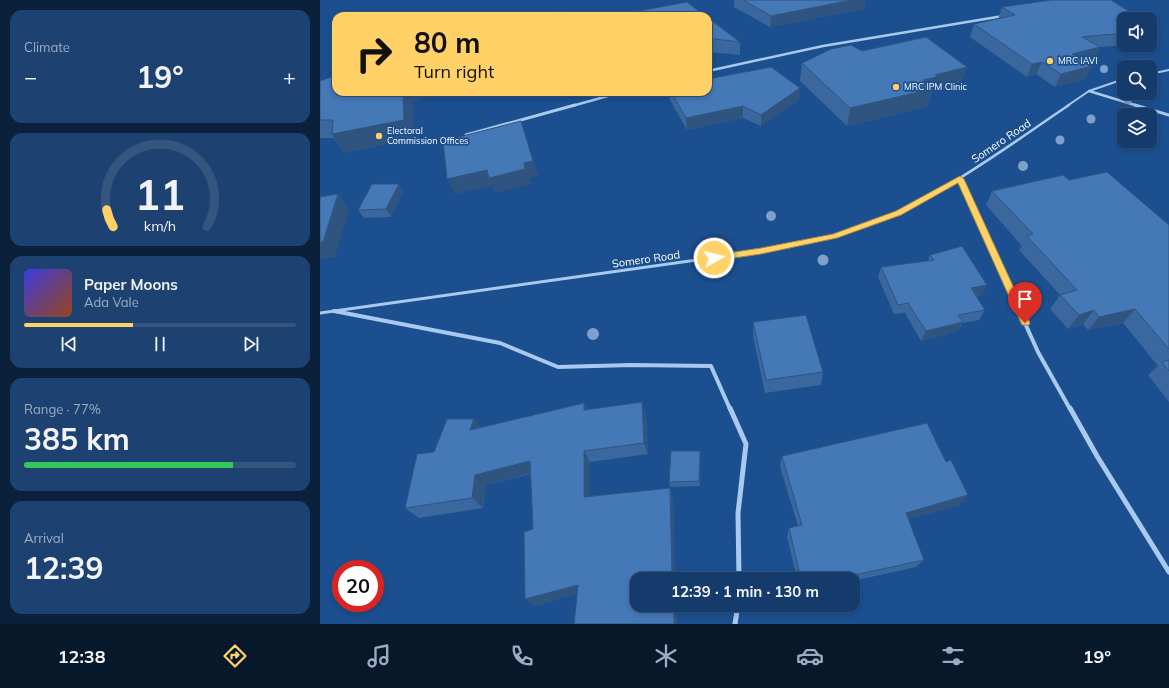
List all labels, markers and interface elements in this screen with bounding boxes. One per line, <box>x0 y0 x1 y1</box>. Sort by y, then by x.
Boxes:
map controls <box>1117 12 1157 148</box>
button: sound <box>1117 12 1157 52</box>
text: 80 m <box>414 25 480 60</box>
icon: right <box>348 28 400 80</box>
text: Climate <box>24 39 70 55</box>
place label: MRC IAVI <box>1058 55 1097 66</box>
marker: MRC IAVI <box>1045 56 1055 66</box>
text: 19° <box>136 58 184 96</box>
text: Turn right <box>414 60 494 83</box>
button: search <box>1117 60 1157 100</box>
text: − <box>24 63 37 91</box>
text: + <box>283 63 296 91</box>
place label: MRC IPM Clinic <box>904 81 968 92</box>
marker: MRC IPM Clinic <box>891 82 901 92</box>
button: layers <box>1117 108 1157 148</box>
street label: Somero Road <box>969 116 1033 166</box>
place label: Electoral Commission Offices <box>387 125 469 146</box>
marker: Electoral Commission Offices <box>374 131 384 141</box>
text: 11 <box>135 168 185 220</box>
text: km/h <box>144 217 176 235</box>
position arrow <box>693 237 735 279</box>
street label: Somero Road <box>611 247 681 271</box>
text: Paper Moons <box>84 275 178 294</box>
pin <box>1008 282 1042 323</box>
icon: arrive <box>1014 288 1036 310</box>
text: Ada Vale <box>84 294 139 310</box>
icon: previous <box>58 333 80 355</box>
icon: pause <box>149 333 171 355</box>
icon: next <box>240 333 262 355</box>
text: Range · 77% <box>24 401 101 417</box>
text: 385 km <box>24 420 130 458</box>
text: Arrival <box>24 530 64 546</box>
text: 12:39 <box>24 549 103 587</box>
speed limit sign: 20 <box>332 560 384 612</box>
text: 12:39 · 1 min · 130 m <box>671 582 819 601</box>
icon: directions <box>221 642 249 670</box>
icon: music <box>365 642 393 670</box>
icon: phone <box>508 642 536 670</box>
icon: climate <box>652 642 680 670</box>
icon: car <box>796 642 824 670</box>
icon: filters <box>939 642 967 670</box>
text: 12:38 <box>58 645 105 668</box>
text: 19° <box>1083 645 1111 668</box>

